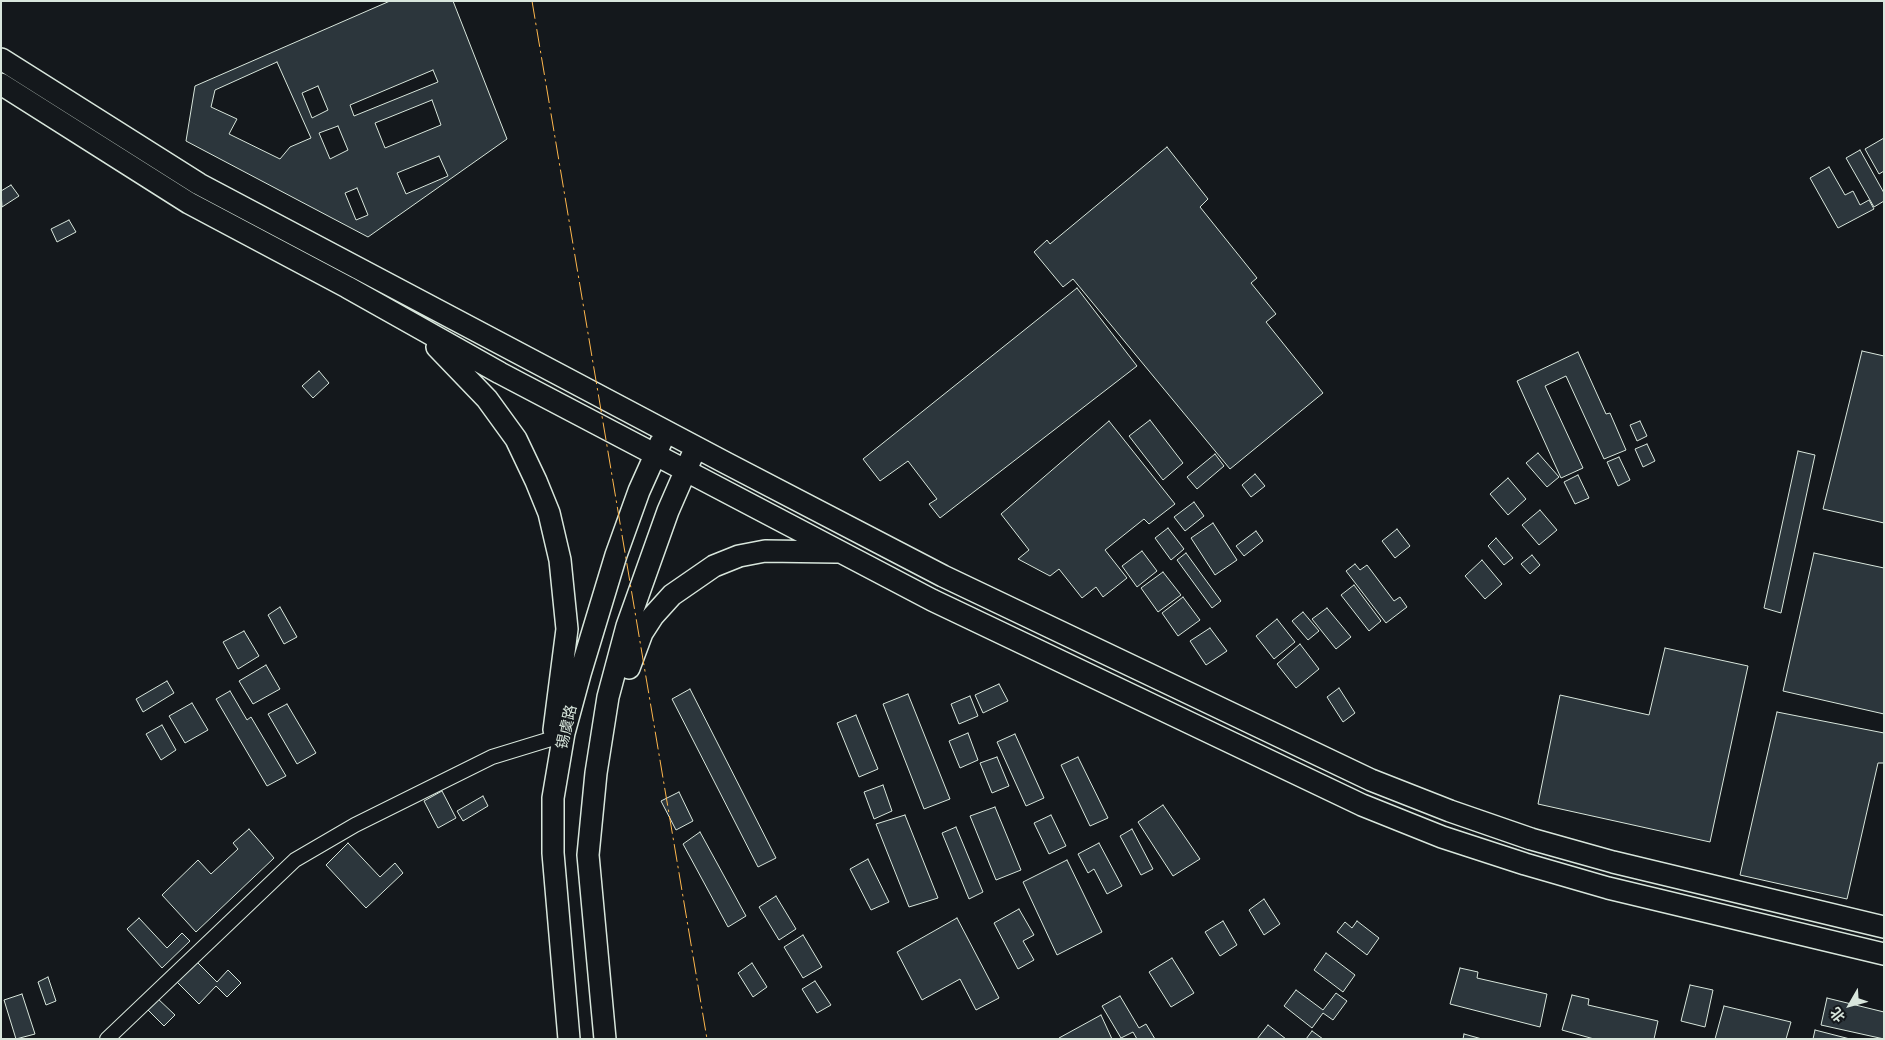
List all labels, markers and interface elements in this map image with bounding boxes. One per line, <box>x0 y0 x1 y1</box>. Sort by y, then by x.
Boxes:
street label: 锡虞路 <box>553 703 581 751</box>
north arrow <box>1825 980 1875 1030</box>
text: 北 <box>1828 1004 1848 1024</box>

